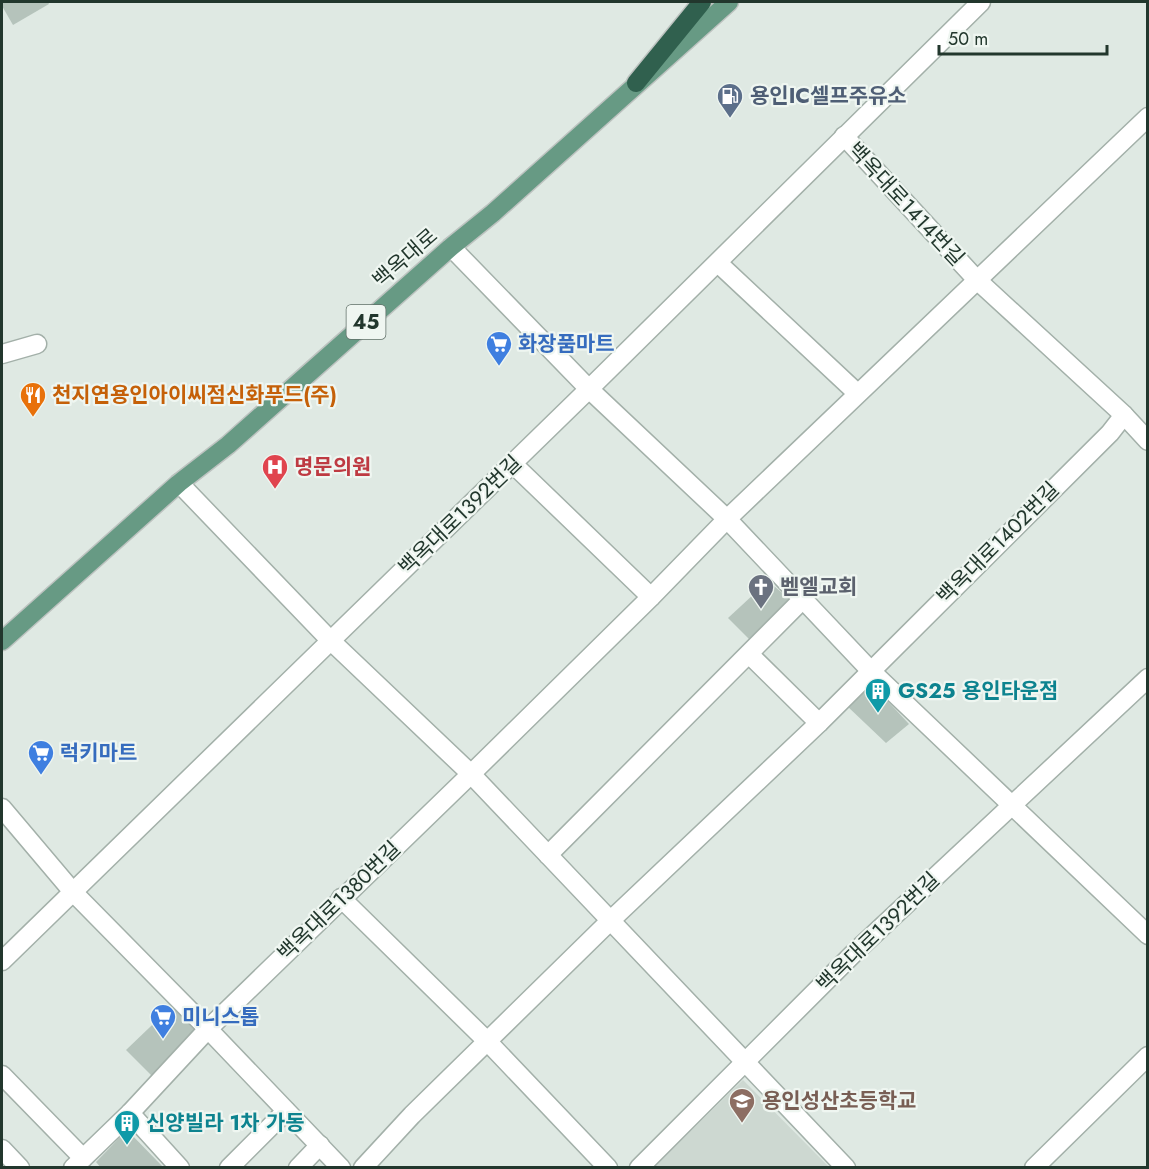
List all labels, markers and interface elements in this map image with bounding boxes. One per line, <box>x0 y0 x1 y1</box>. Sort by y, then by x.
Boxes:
scale bar <box>939 18 1107 56</box>
text: 50 m <box>948 26 988 52</box>
fuel station icon: 용인IC셀프주유소 <box>715 81 745 119</box>
place label: 용인IC셀프주유소 <box>750 81 907 111</box>
street label: 백옥대로1414번길 <box>841 136 971 272</box>
street label: 백옥대로 <box>366 221 444 295</box>
road number: 45 <box>346 305 386 339</box>
supermarket icon: 화장품마트 <box>484 329 514 367</box>
place label: 화장품마트 <box>518 329 615 359</box>
restaurant icon: 천지연용인아이씨점신화푸드(주) <box>18 380 48 418</box>
place label: 천지연용인아이씨점신화푸드(주) <box>52 380 337 410</box>
street label: 백옥대로1392번길 <box>392 448 528 582</box>
hospital icon: 명문의원 <box>260 452 290 490</box>
place label: 명문의원 <box>294 452 371 482</box>
street label: 백옥대로1402번길 <box>930 475 1066 611</box>
church icon: 벧엘교회 <box>746 572 776 610</box>
place label: 벧엘교회 <box>780 572 857 602</box>
building icon: GS25 용인타운점 <box>863 676 893 714</box>
place label: GS25 용인타운점 <box>898 676 1058 706</box>
supermarket icon: 럭키마트 <box>26 738 56 776</box>
place label: 럭키마트 <box>60 738 137 768</box>
street label: 백옥대로1380번길 <box>271 834 407 968</box>
street label: 백옥대로1392번길 <box>810 865 946 999</box>
supermarket icon: 미니스톱 <box>148 1002 178 1040</box>
place label: 미니스톱 <box>182 1002 259 1032</box>
school or university icon: 용인성산초등학교 <box>727 1086 757 1124</box>
place label: 용인성산초등학교 <box>762 1086 917 1116</box>
building icon: 신양빌라 1차 가동 <box>112 1108 142 1146</box>
place label: 신양빌라 1차 가동 <box>146 1108 305 1138</box>

